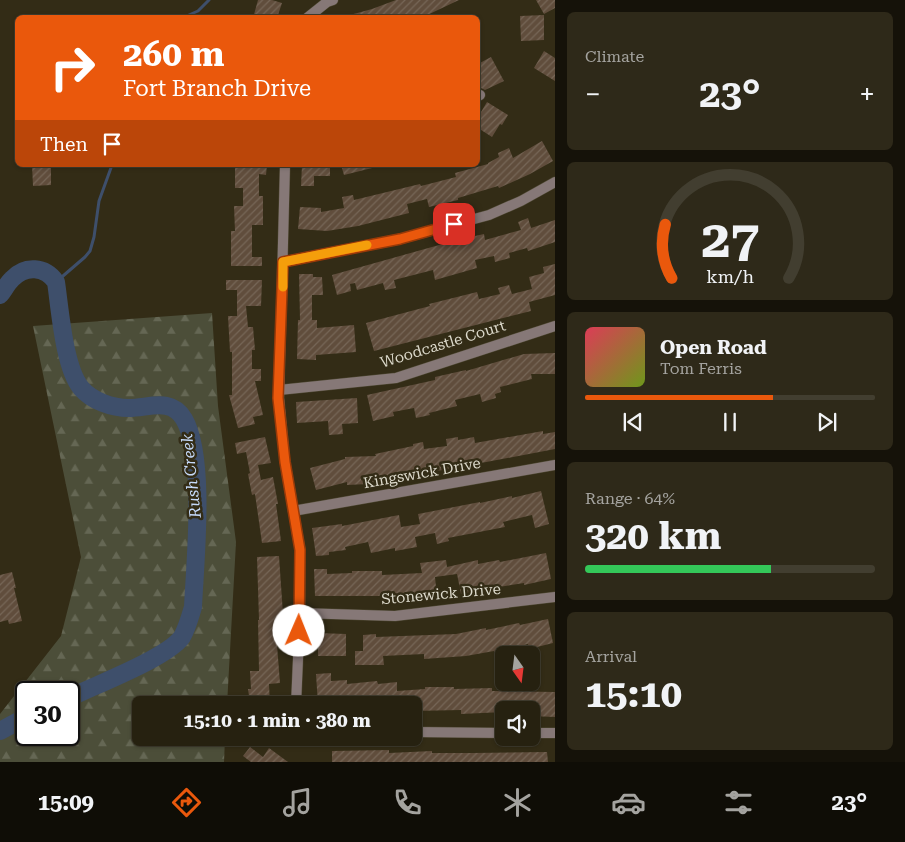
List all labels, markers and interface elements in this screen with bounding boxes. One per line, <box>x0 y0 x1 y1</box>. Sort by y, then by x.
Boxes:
text: 260 m <box>123 34 224 75</box>
icon: right <box>40 35 105 100</box>
text: Climate <box>585 47 644 66</box>
text: 23° <box>699 72 761 116</box>
text: Fort Branch Drive <box>123 76 311 101</box>
text: − <box>585 78 601 111</box>
text: + <box>859 78 875 111</box>
icon: arrive <box>98 130 126 158</box>
text: Then <box>40 133 88 156</box>
pin <box>433 203 475 245</box>
text: 27 <box>701 209 759 270</box>
icon: arrive <box>440 210 468 238</box>
text: km/h <box>706 266 754 287</box>
street label: Woodcastle Court <box>378 316 508 372</box>
text: Open Road <box>660 336 767 359</box>
text: Tom Ferris <box>660 359 742 378</box>
icon: previous <box>619 408 647 436</box>
icon: pause <box>716 408 744 436</box>
icon: next <box>813 408 841 436</box>
water label: Rush Creek <box>177 433 205 520</box>
street label: Kingswick Drive <box>362 454 482 492</box>
text: Range · 64% <box>585 489 675 508</box>
text: 320 km <box>585 514 721 558</box>
street label: Stonewick Drive <box>381 580 501 608</box>
position arrow <box>272 604 324 656</box>
north arrow <box>495 646 540 691</box>
map controls <box>495 646 540 746</box>
text: Arrival <box>585 647 637 666</box>
text: 15:10 <box>585 672 682 716</box>
speed limit sign: 30 <box>15 681 80 746</box>
button: sound <box>495 701 540 746</box>
text: 15:10 · 1 min · 380 m <box>183 709 371 732</box>
icon: directions <box>169 785 204 820</box>
icon: music <box>280 785 315 820</box>
icon: phone <box>390 785 425 820</box>
icon: climate <box>500 785 535 820</box>
icon: car <box>611 785 646 820</box>
icon: filters <box>721 785 756 820</box>
text: 15:09 <box>38 790 94 815</box>
text: 23° <box>832 790 867 815</box>

